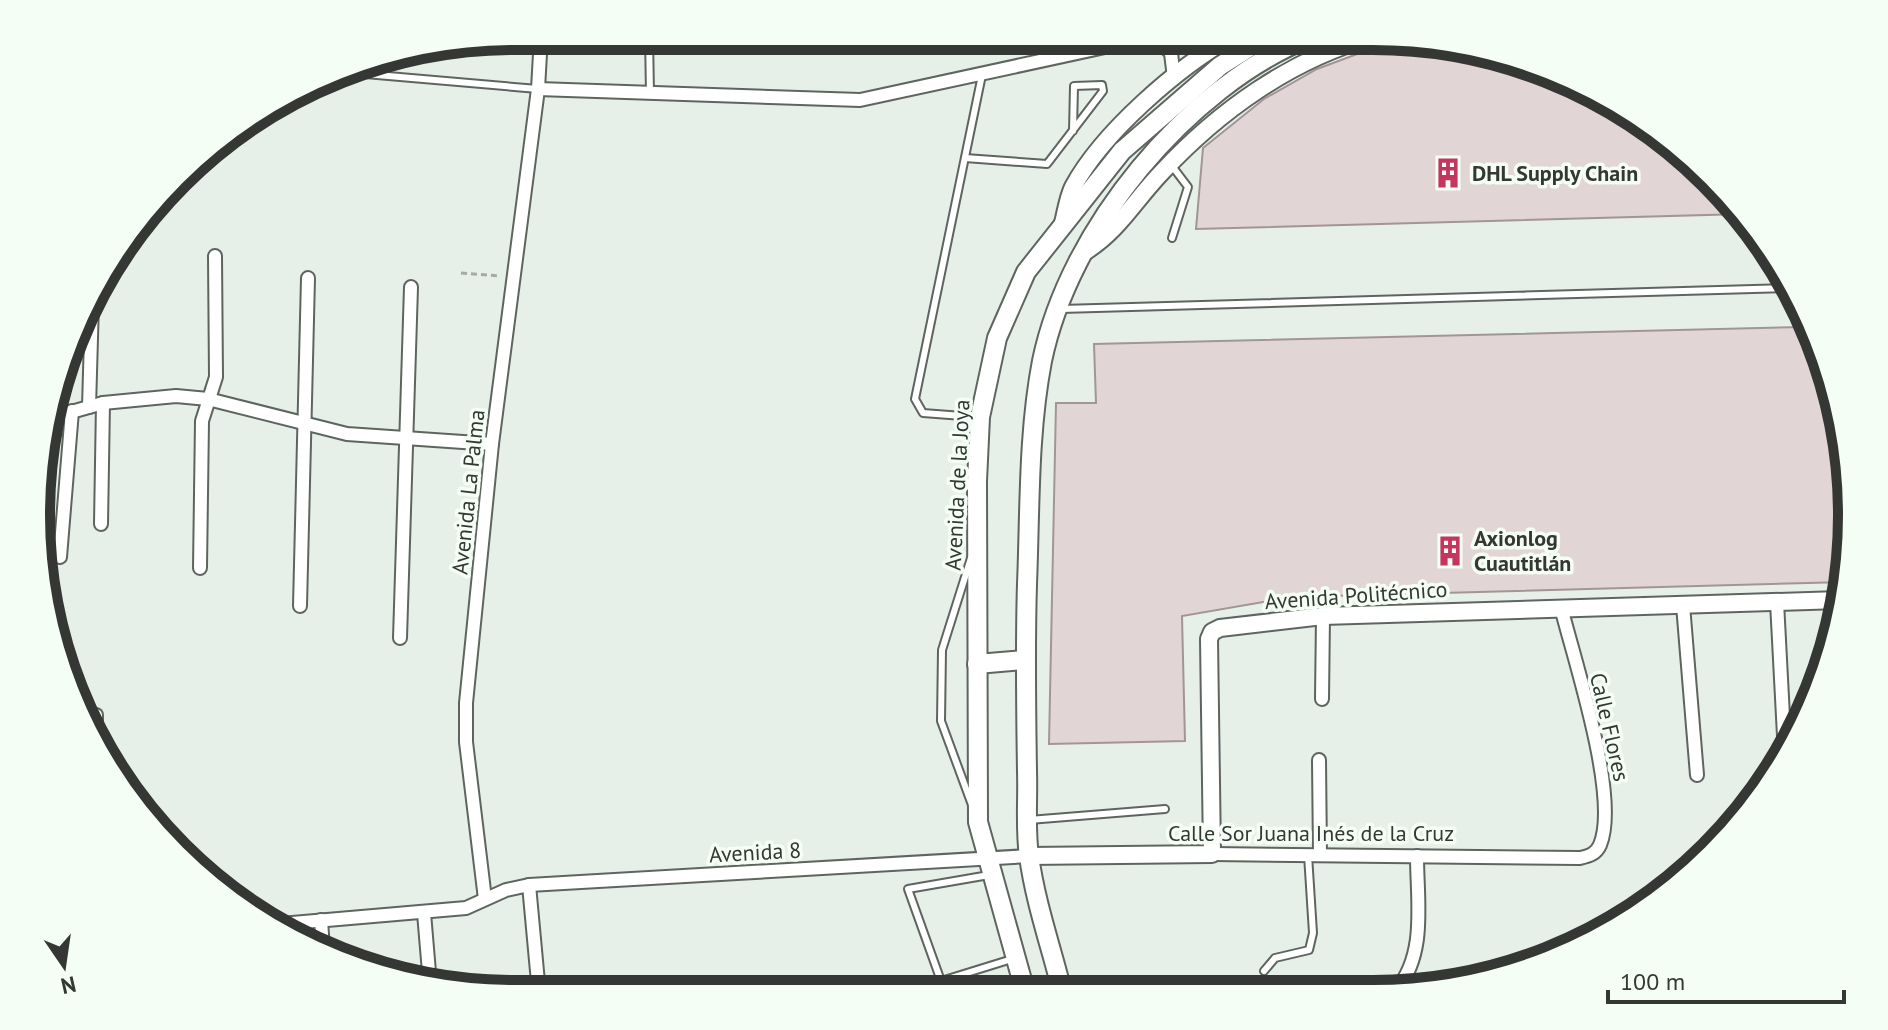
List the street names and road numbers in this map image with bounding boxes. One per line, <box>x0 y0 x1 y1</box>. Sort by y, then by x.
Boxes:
street label: Avenida de la Joya <box>939 399 975 571</box>
street label: Avenida La Palma <box>445 408 491 576</box>
street label: Avenida Politécnico <box>1264 575 1448 615</box>
street label: Calle Flores <box>1584 670 1636 784</box>
street label: Calle Sor Juana Inés de la Cruz <box>1168 819 1454 847</box>
street label: Avenida 8 <box>708 836 802 868</box>

